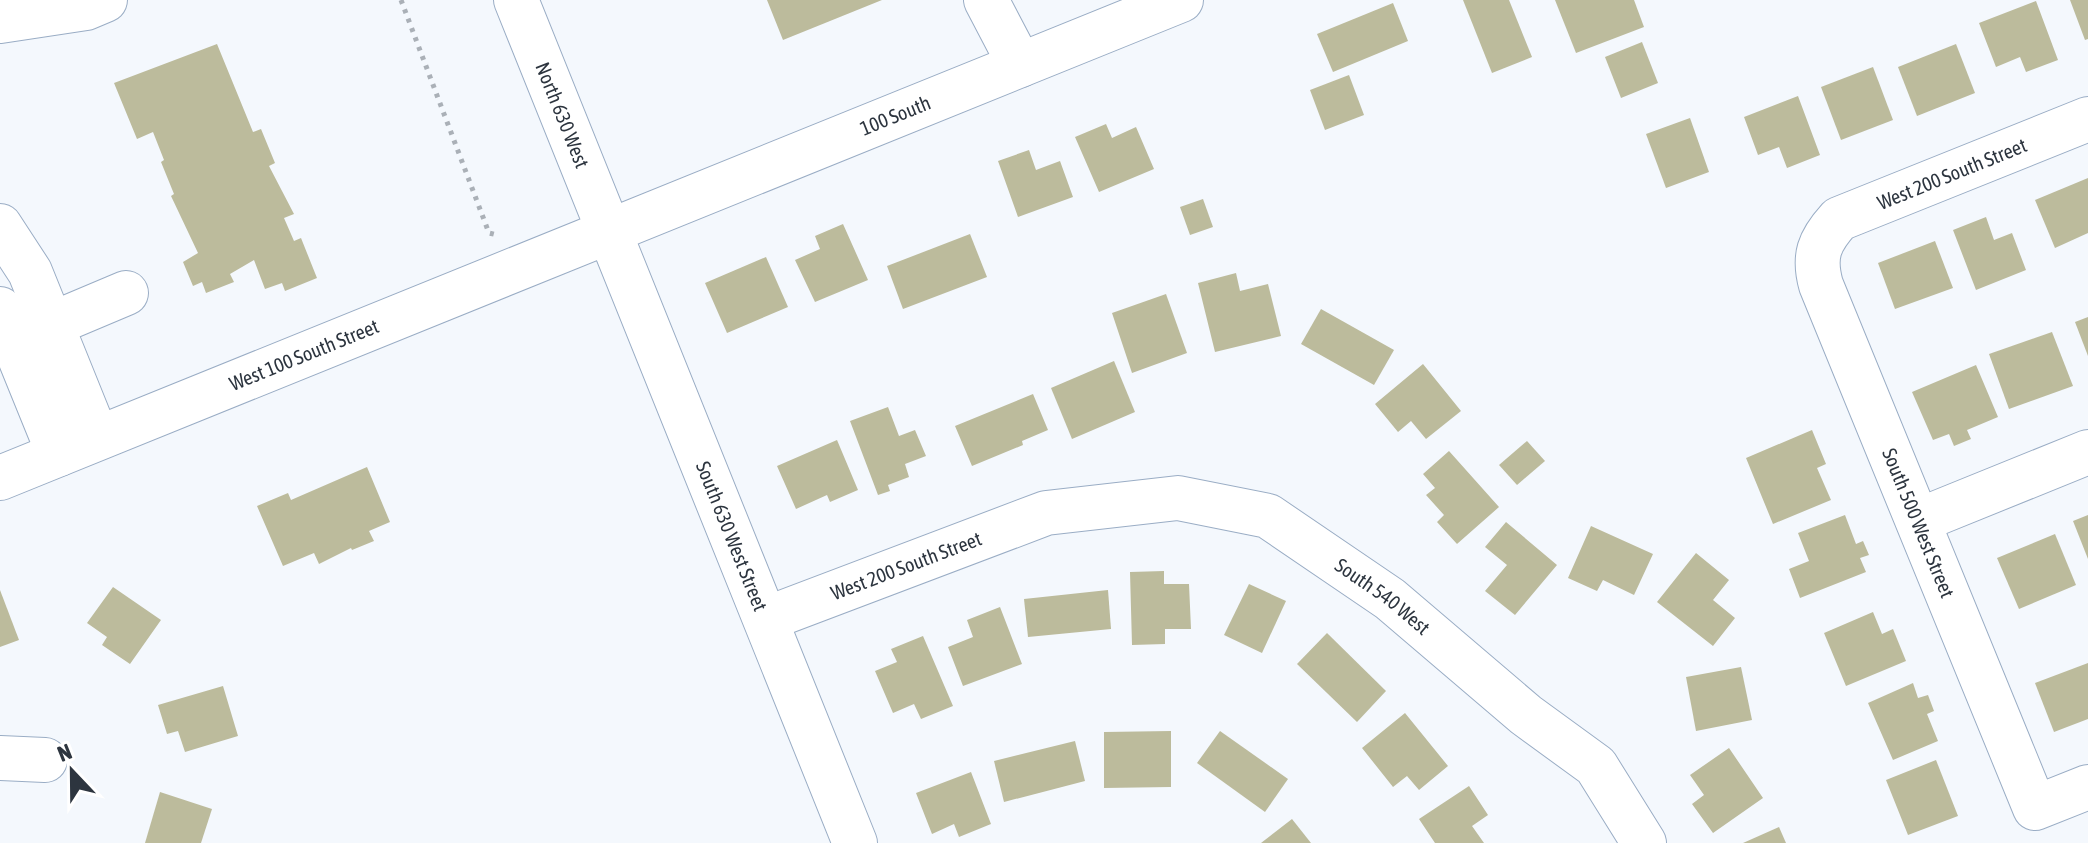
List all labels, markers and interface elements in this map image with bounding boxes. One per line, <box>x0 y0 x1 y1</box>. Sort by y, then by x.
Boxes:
street label: North 630 West <box>531 59 594 171</box>
street label: 100 South <box>857 91 934 140</box>
street label: West 200 South Street <box>1874 133 2030 214</box>
street label: West 100 South Street <box>226 314 382 395</box>
street label: South 500 West Street <box>1878 445 1960 601</box>
street label: South 630 West Street <box>692 458 773 614</box>
street label: West 200 South Street <box>828 526 985 604</box>
street label: South 540 West <box>1331 553 1435 639</box>
north arrow <box>32 731 112 811</box>
text: N <box>54 738 75 767</box>

